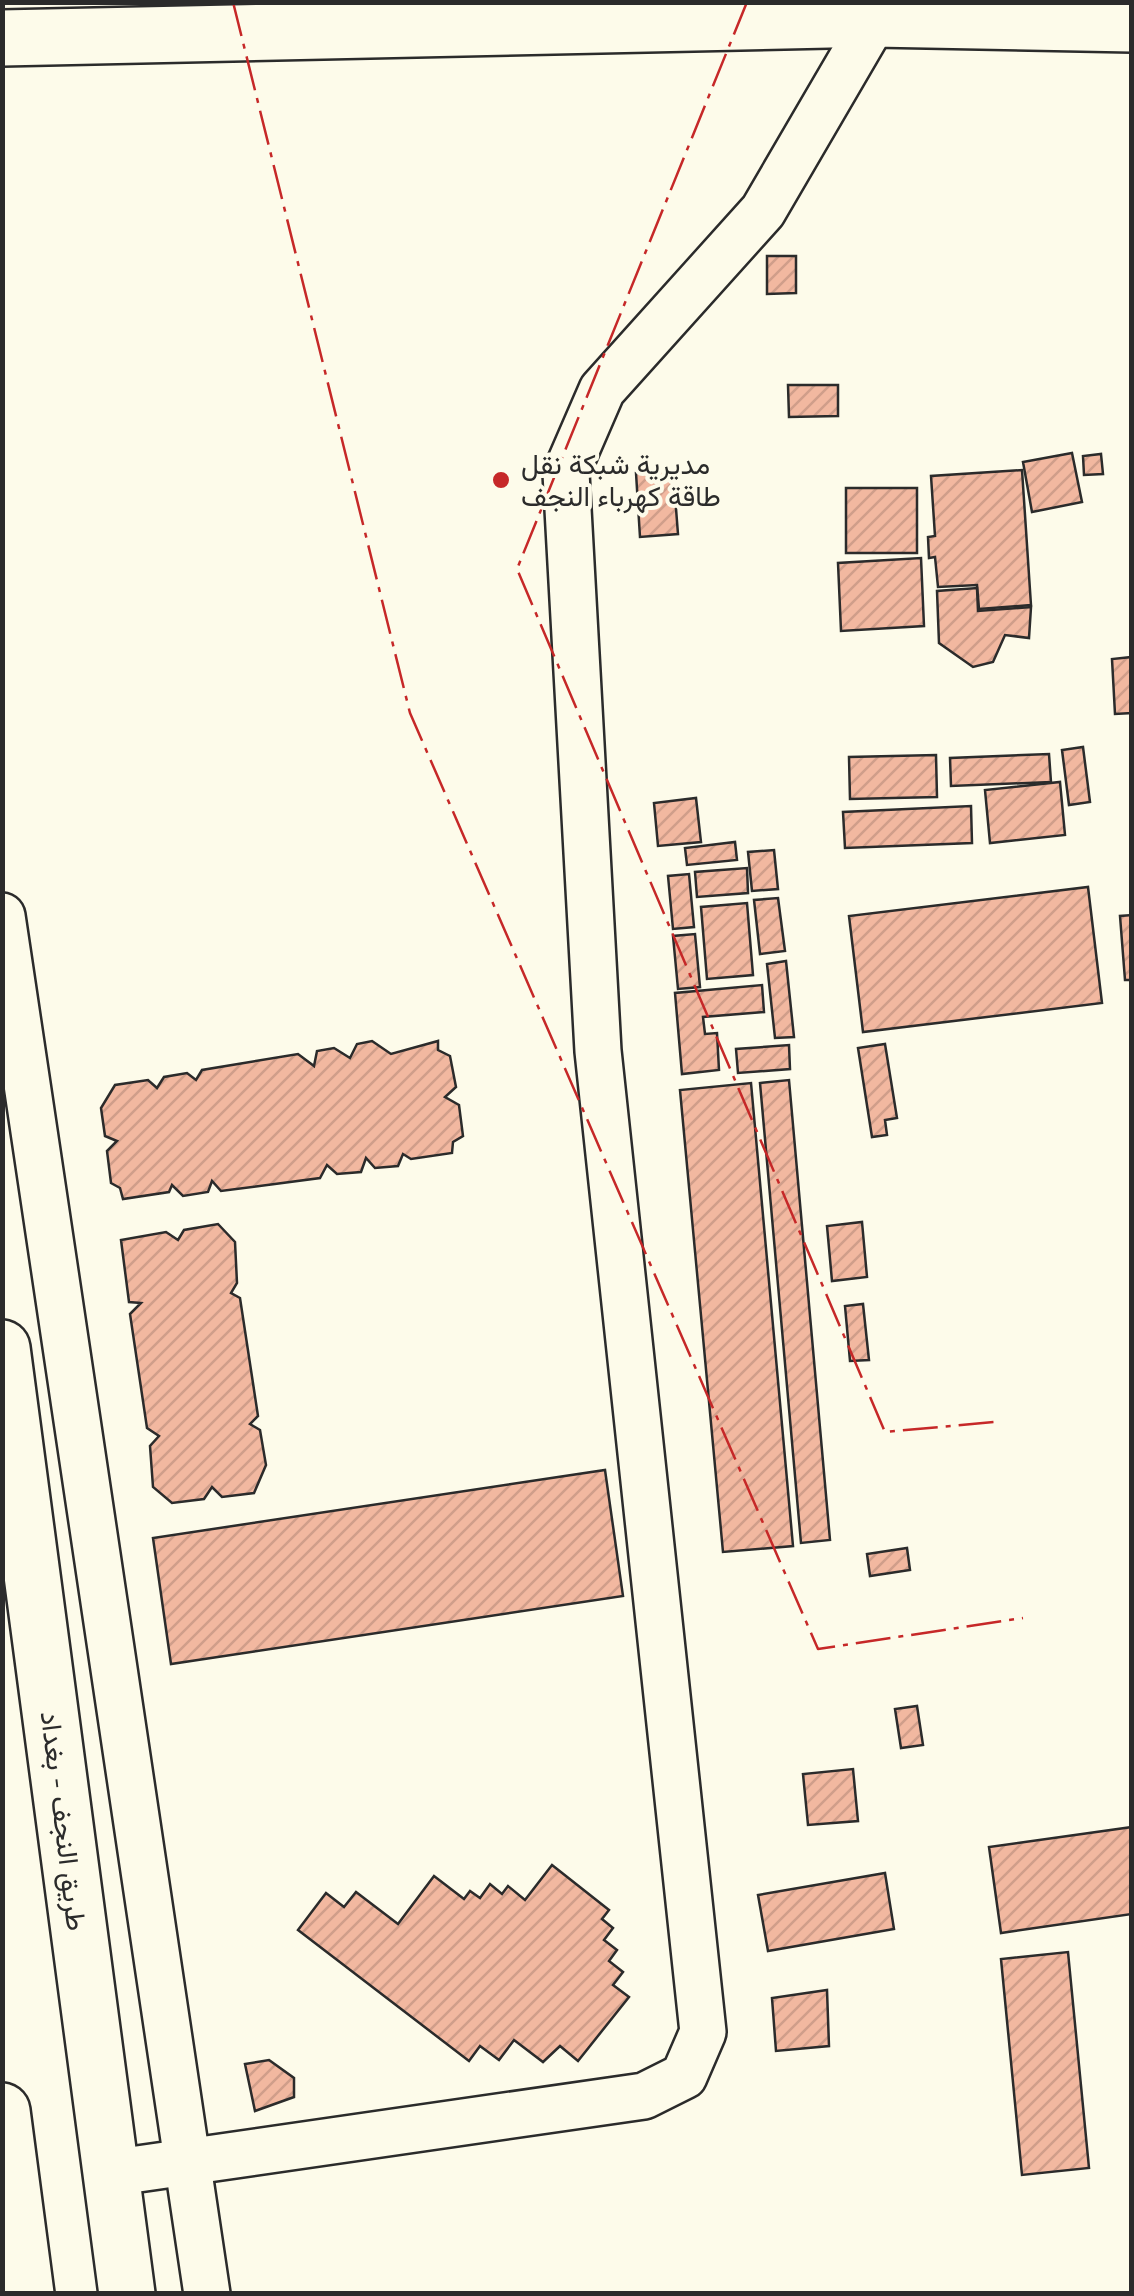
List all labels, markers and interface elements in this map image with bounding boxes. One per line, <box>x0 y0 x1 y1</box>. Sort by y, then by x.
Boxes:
place label: مديرية شبكة نقل طاقة كهرباء النجف <box>521 446 721 516</box>
marker: مديرية شبكة نقل طاقة كهرباء النجف <box>490 469 512 491</box>
street label: طريق النجف - بغداد <box>31 1709 95 1933</box>

